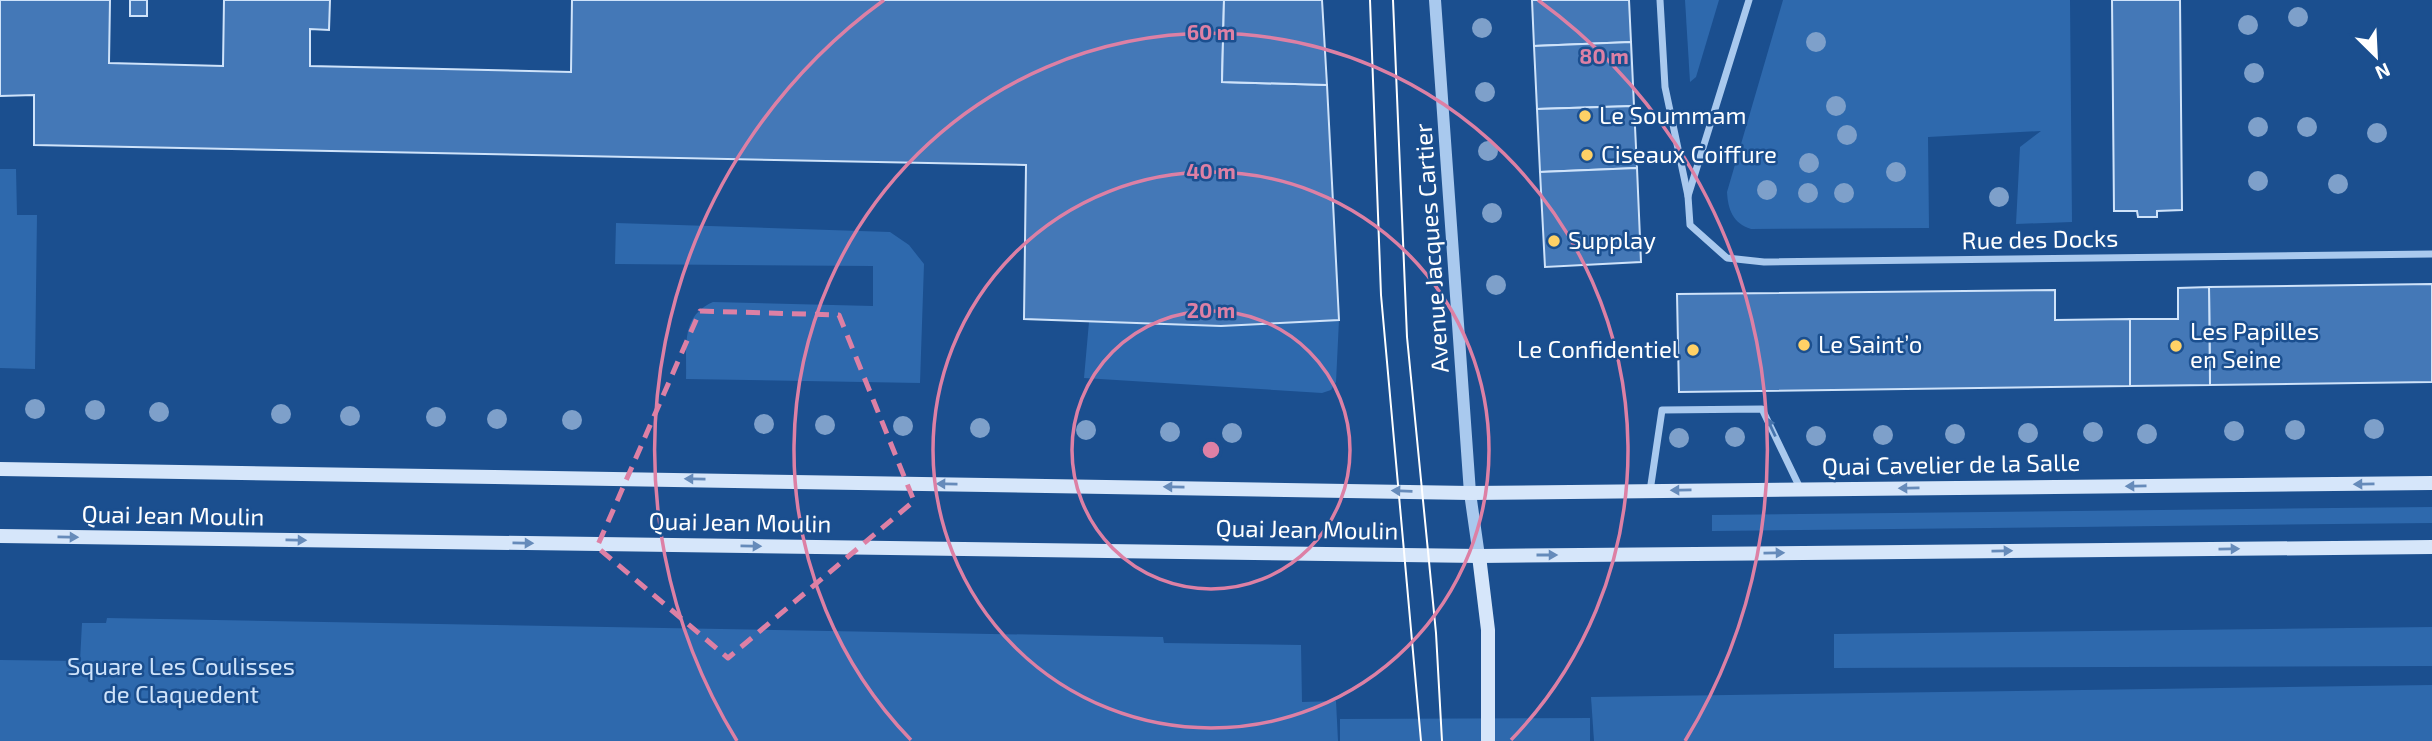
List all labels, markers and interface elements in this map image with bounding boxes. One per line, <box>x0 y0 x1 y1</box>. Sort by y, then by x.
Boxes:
text: 60 m <box>1187 19 1235 44</box>
north arrow <box>2341 21 2411 91</box>
text: 80 m <box>1579 43 1629 68</box>
text: N <box>2372 59 2394 85</box>
place label: Le Soummam <box>1599 100 1747 129</box>
marker: Le Soummam <box>1577 108 1593 124</box>
street label: Avenue Jacques Cartier <box>1407 122 1454 374</box>
place label: Ciseaux Coiffure <box>1601 139 1777 168</box>
marker: Ciseaux Coiffure <box>1579 147 1595 163</box>
text: 40 m <box>1186 158 1236 183</box>
street label: Rue des Docks <box>1961 223 2119 254</box>
place label: Supplay <box>1568 225 1656 254</box>
marker: Supplay <box>1546 233 1562 249</box>
text: 20 m <box>1187 297 1235 322</box>
place label: Les Papilles en Seine <box>2190 316 2319 373</box>
place label: Le Saint’o <box>1818 329 1922 358</box>
place label: Le Confidentiel <box>1517 334 1679 363</box>
marker: Le Saint’o <box>1796 337 1812 353</box>
marker: Les Papilles en Seine <box>2168 338 2184 354</box>
marker: Le Confidentiel <box>1685 342 1701 358</box>
one-way arrow <box>1765 417 1776 437</box>
centre of rings <box>1199 438 1223 462</box>
street label: Quai Cavelier de la Salle <box>1822 447 2080 480</box>
one-way arrow <box>684 474 706 485</box>
one-way arrow <box>936 478 958 489</box>
one-way arrow <box>2353 478 2375 490</box>
one-way arrow <box>2125 480 2147 492</box>
one-way arrow <box>1163 482 1185 493</box>
one-way arrow <box>1898 482 1920 494</box>
one-way arrow <box>1670 484 1692 496</box>
one-way arrow <box>1391 485 1413 497</box>
street label: Quai Jean Moulin <box>81 498 265 531</box>
street label: Quai Jean Moulin <box>648 505 832 538</box>
street label: Quai Jean Moulin <box>1215 512 1399 545</box>
one-way arrow <box>57 531 79 543</box>
one-way arrow <box>285 534 307 546</box>
one-way arrow <box>512 538 534 549</box>
one-way arrow <box>740 541 762 552</box>
one-way arrow <box>2219 543 2241 554</box>
one-way arrow <box>1991 545 2013 557</box>
one-way arrow <box>1764 547 1786 559</box>
one-way arrow <box>1536 549 1558 561</box>
park label: Square Les Coulisses de Claquedent <box>67 651 295 708</box>

